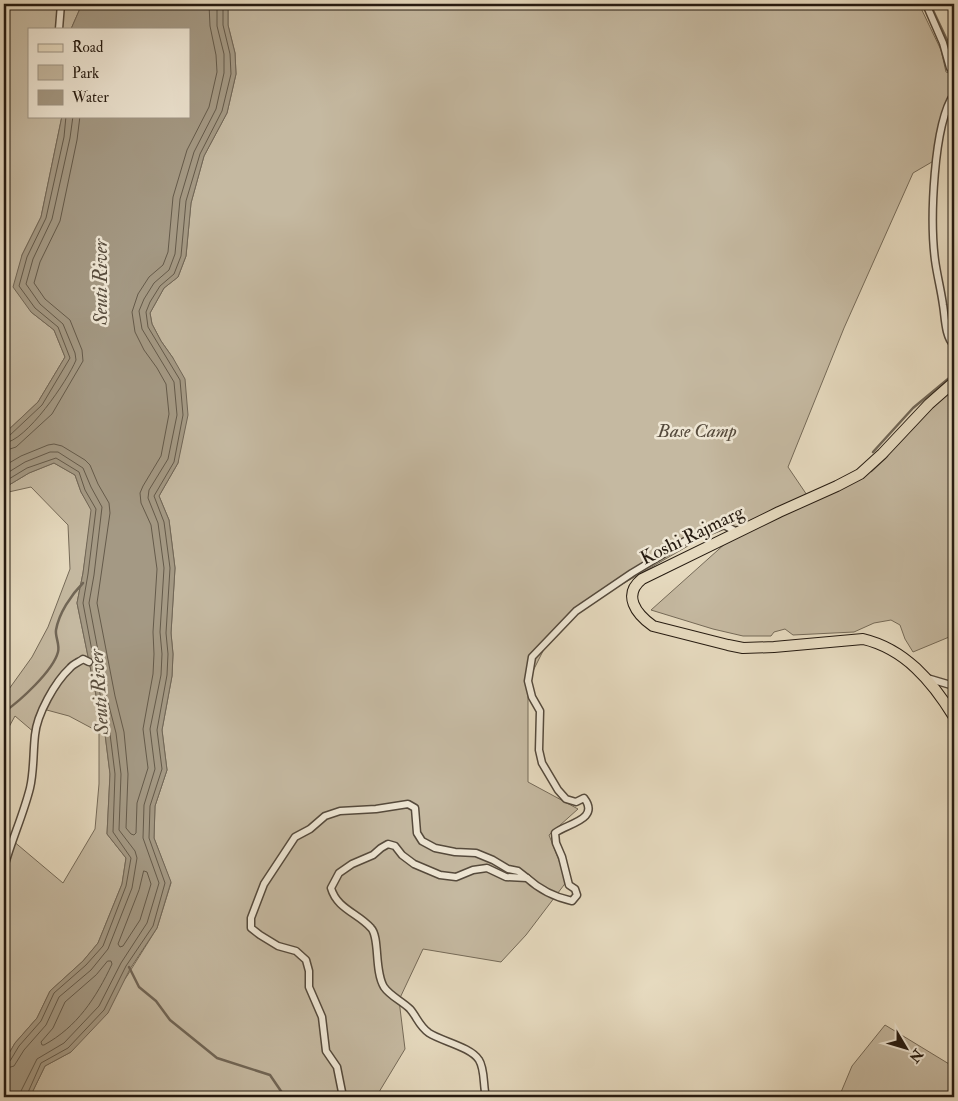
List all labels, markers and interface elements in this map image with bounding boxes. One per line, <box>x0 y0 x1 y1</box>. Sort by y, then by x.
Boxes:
legend <box>28 28 190 118</box>
text: Road <box>72 38 104 57</box>
text: Park <box>72 64 99 83</box>
text: Water <box>71 88 109 107</box>
water label: Seuti River <box>88 238 113 326</box>
park label: Base Camp <box>656 419 737 443</box>
street label: Koshi Rajmarg <box>636 499 748 570</box>
water label: Seuti River <box>83 647 115 737</box>
north arrow <box>880 1024 930 1074</box>
text: N <box>905 1045 927 1066</box>

